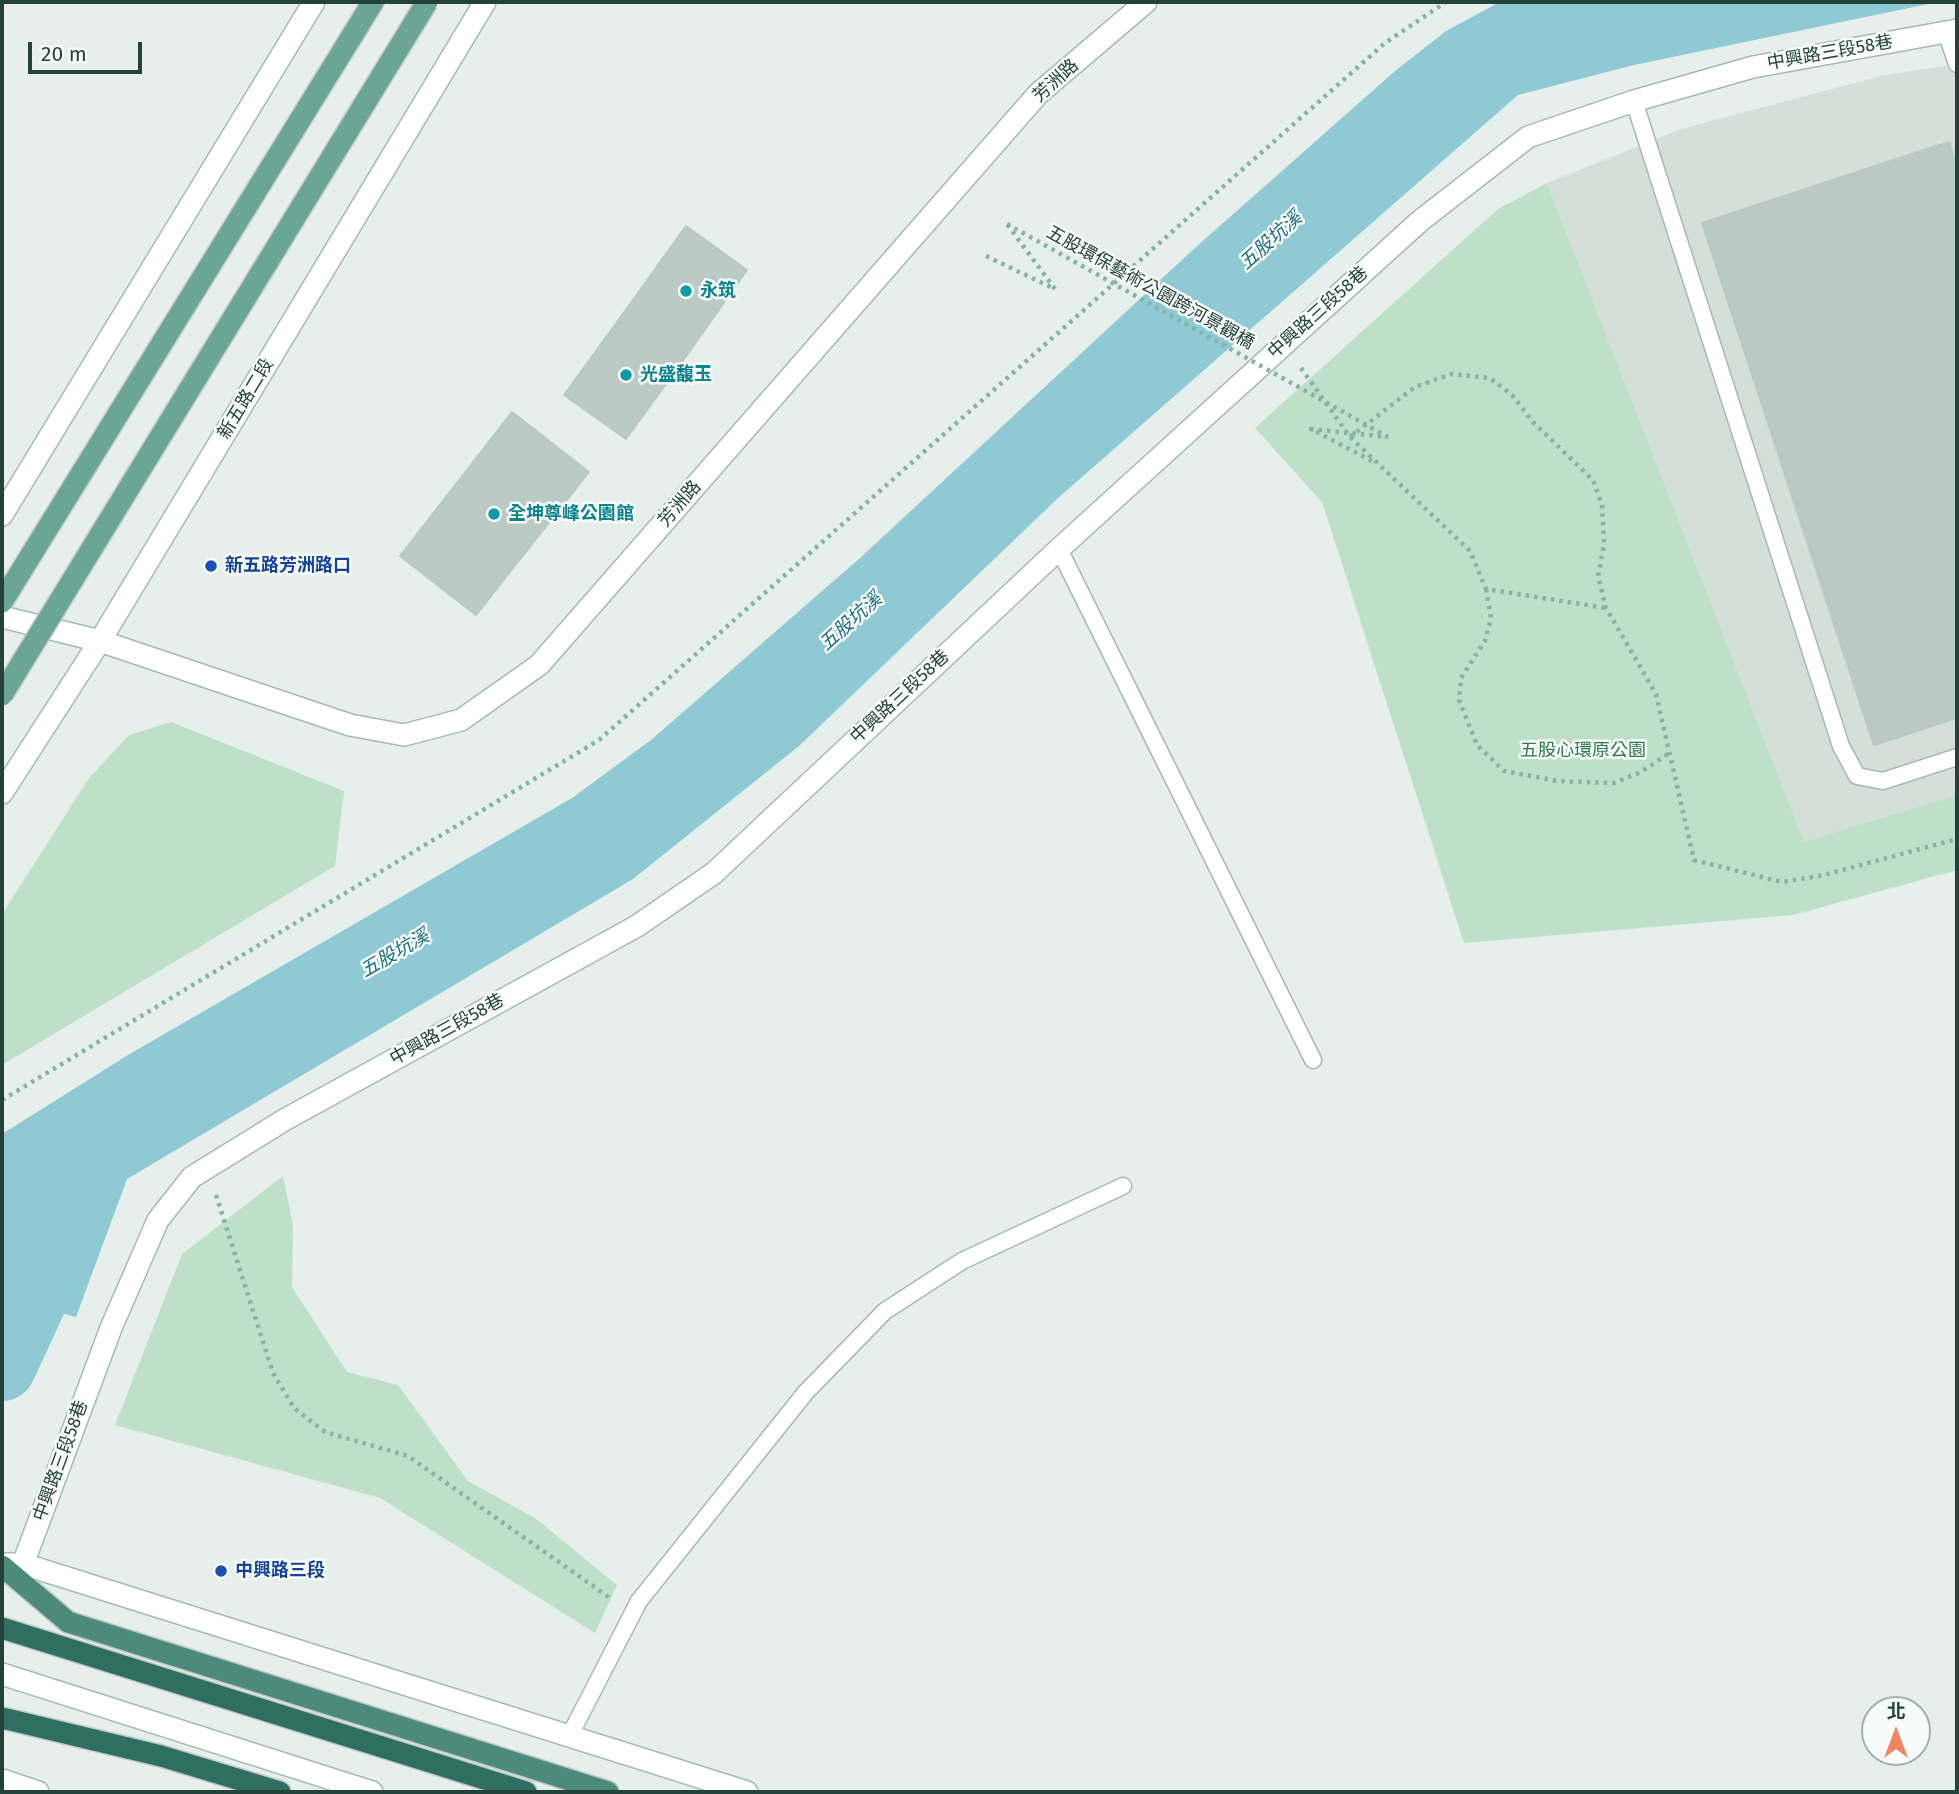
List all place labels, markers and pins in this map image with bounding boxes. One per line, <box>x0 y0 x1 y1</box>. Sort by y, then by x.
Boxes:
place label: 永筑 <box>700 280 736 302</box>
marker: 永筑 <box>678 283 694 299</box>
place label: 光盛馥玉 <box>640 364 712 386</box>
marker: 光盛馥玉 <box>618 367 634 383</box>
place label: 全坤尊峰公園館 <box>508 503 634 525</box>
marker: 全坤尊峰公園館 <box>486 506 502 522</box>
place label: 新五路芳洲路口 <box>225 555 351 577</box>
marker: 新五路芳洲路口 <box>203 558 219 574</box>
place label: 中興路三段 <box>235 1560 325 1582</box>
marker: 中興路三段 <box>213 1563 229 1579</box>

